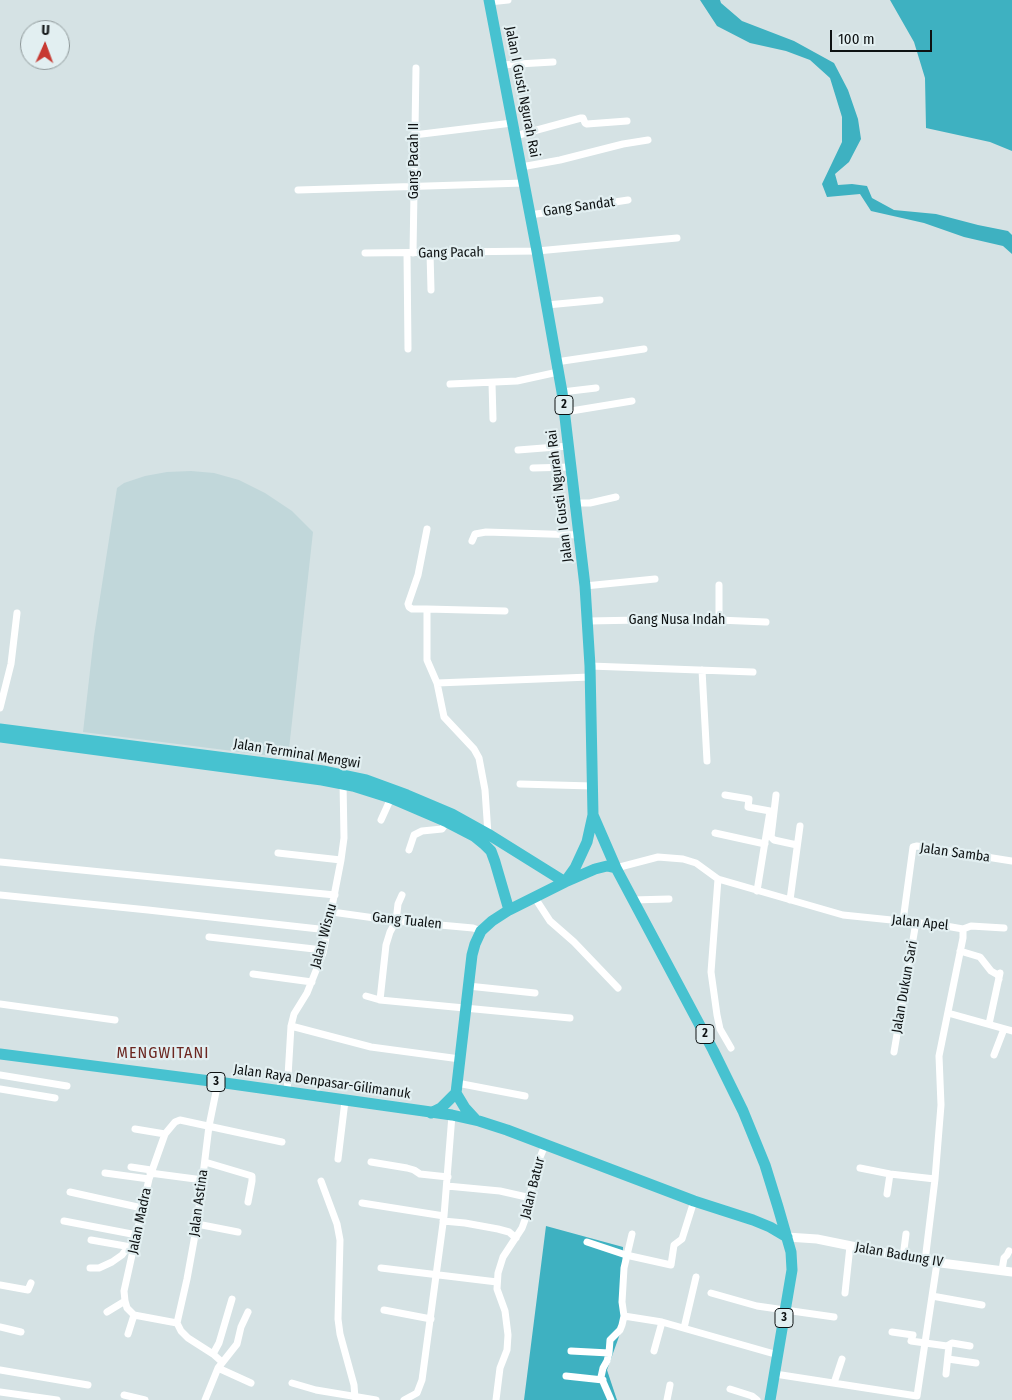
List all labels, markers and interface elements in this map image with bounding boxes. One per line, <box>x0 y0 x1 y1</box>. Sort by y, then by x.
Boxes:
north arrow <box>20 20 70 70</box>
scale bar <box>832 20 934 52</box>
text: U <box>41 22 50 39</box>
street label: Jalan I Gusti Ngurah Rai <box>501 25 543 159</box>
text: 100 m <box>838 30 875 48</box>
street label: Gang Pacah II <box>406 123 422 199</box>
street label: Gang Sandat <box>542 194 616 220</box>
street label: Gang Pacah <box>418 244 484 262</box>
road number: 2 <box>555 396 573 414</box>
street label: Jalan I Gusti Ngurah Rai <box>544 429 576 563</box>
street label: Gang Nusa Indah <box>629 612 725 628</box>
street label: Jalan Terminal Mengwi <box>232 736 362 772</box>
street label: Jalan Samba <box>919 840 991 866</box>
street label: Jalan Wisnu <box>307 902 341 970</box>
street label: Gang Tualen <box>371 909 443 933</box>
street label: Jalan Apel <box>891 912 949 934</box>
street label: Jalan Dukun Sari <box>889 939 921 1035</box>
road number: 2 <box>696 1024 714 1044</box>
district label: MENGWITANI <box>115 1044 211 1064</box>
street label: Jalan Raya Denpasar-Gilimanuk <box>232 1061 412 1103</box>
road number: 3 <box>207 1072 225 1092</box>
street label: Jalan Batur <box>517 1155 549 1221</box>
street label: Jalan Astina <box>186 1168 212 1238</box>
street label: Jalan Madra <box>125 1186 155 1256</box>
street label: Jalan Badung IV <box>854 1239 944 1271</box>
road number: 3 <box>775 1309 793 1328</box>

